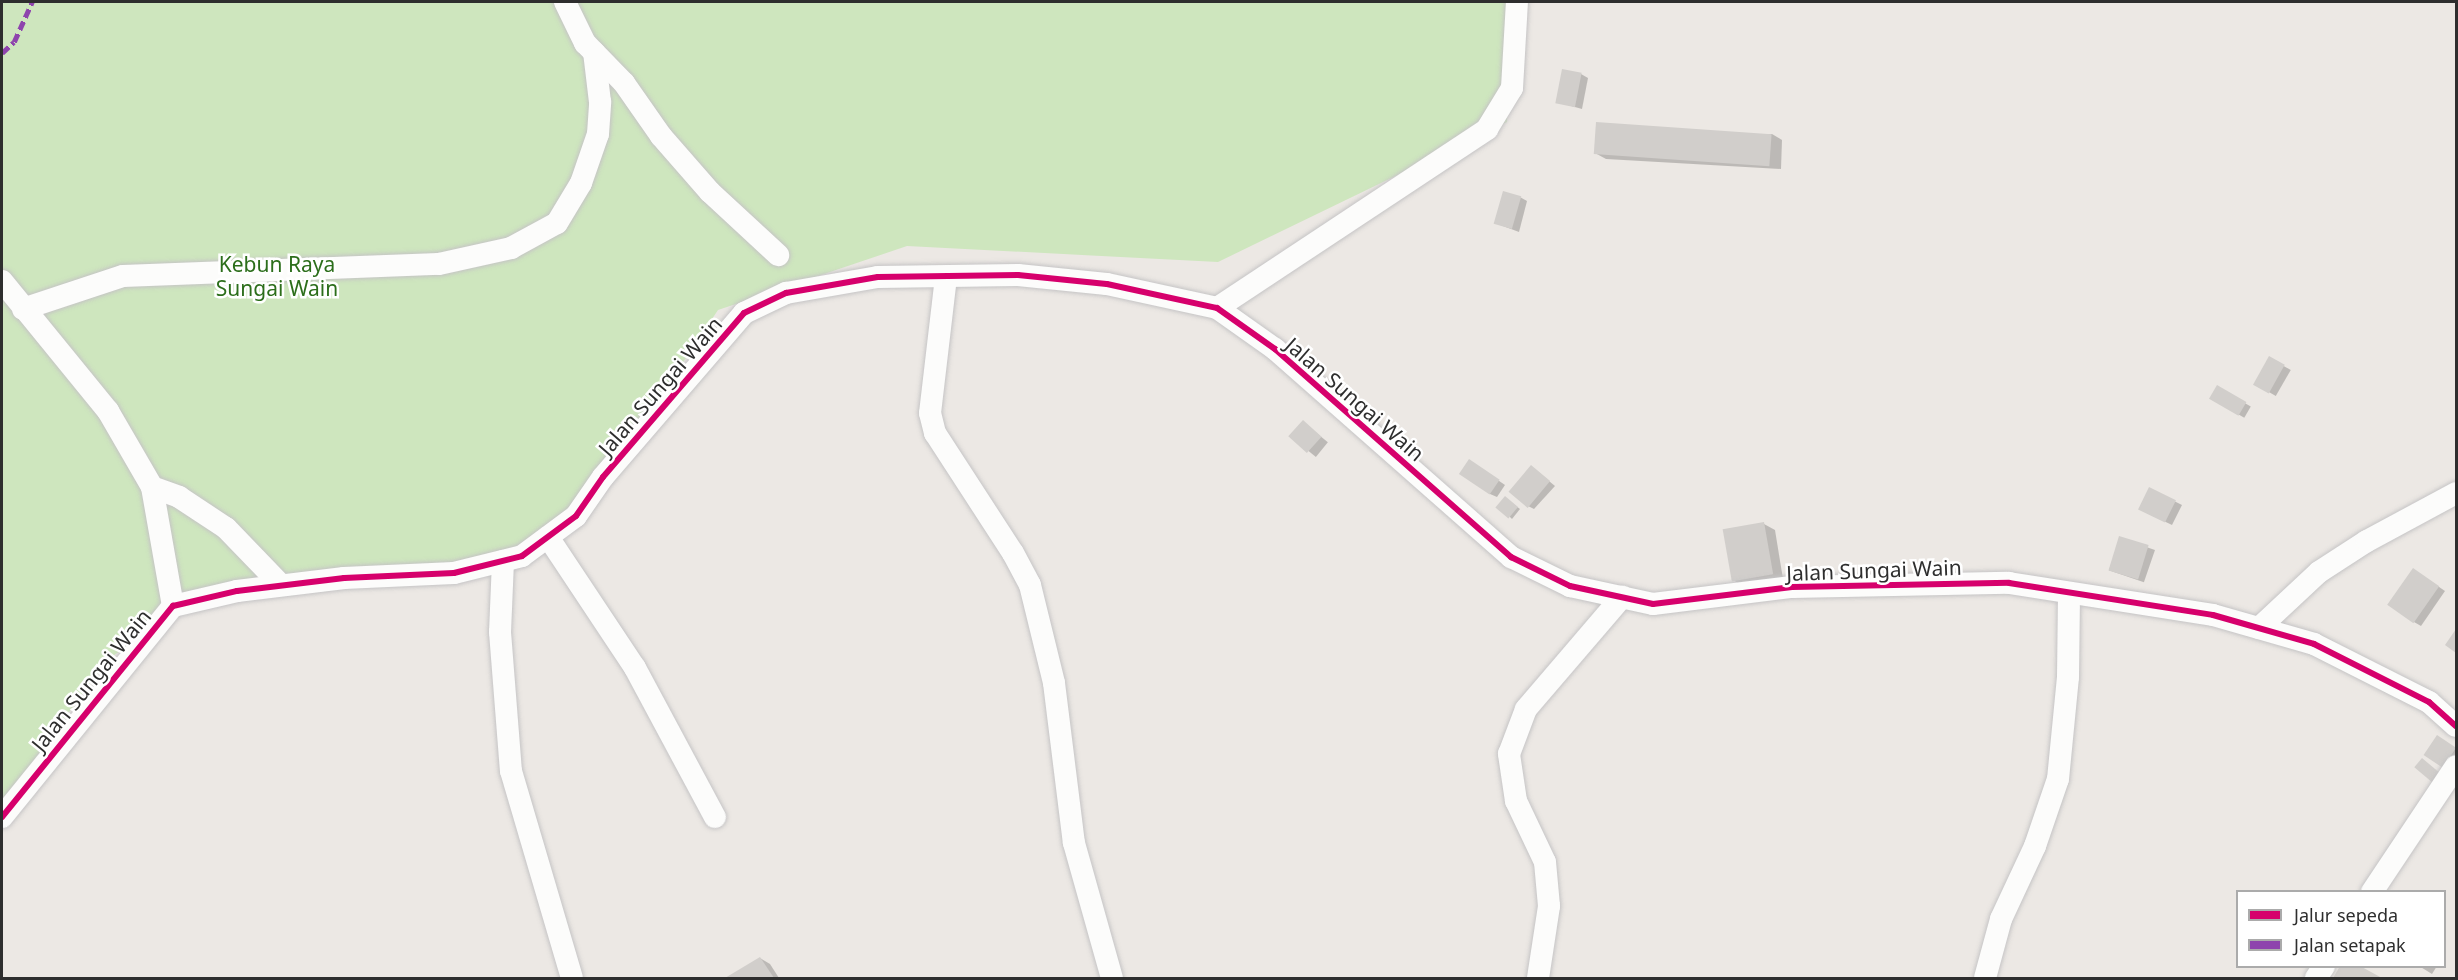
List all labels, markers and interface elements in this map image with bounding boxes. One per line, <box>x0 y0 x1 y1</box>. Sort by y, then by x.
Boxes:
park label: Kebun Raya Sungai Wain <box>216 251 338 301</box>
street label: Jalan Sungai Wain <box>593 312 727 460</box>
street label: Jalan Sungai Wain <box>1281 332 1429 466</box>
street label: Jalan Sungai Wain <box>1786 554 1962 586</box>
street label: Jalan Sungai Wain <box>26 604 156 756</box>
legend <box>2236 890 2446 968</box>
text: Jalur sepeda <box>2294 903 2398 927</box>
text: Jalan setapak <box>2294 933 2406 957</box>

